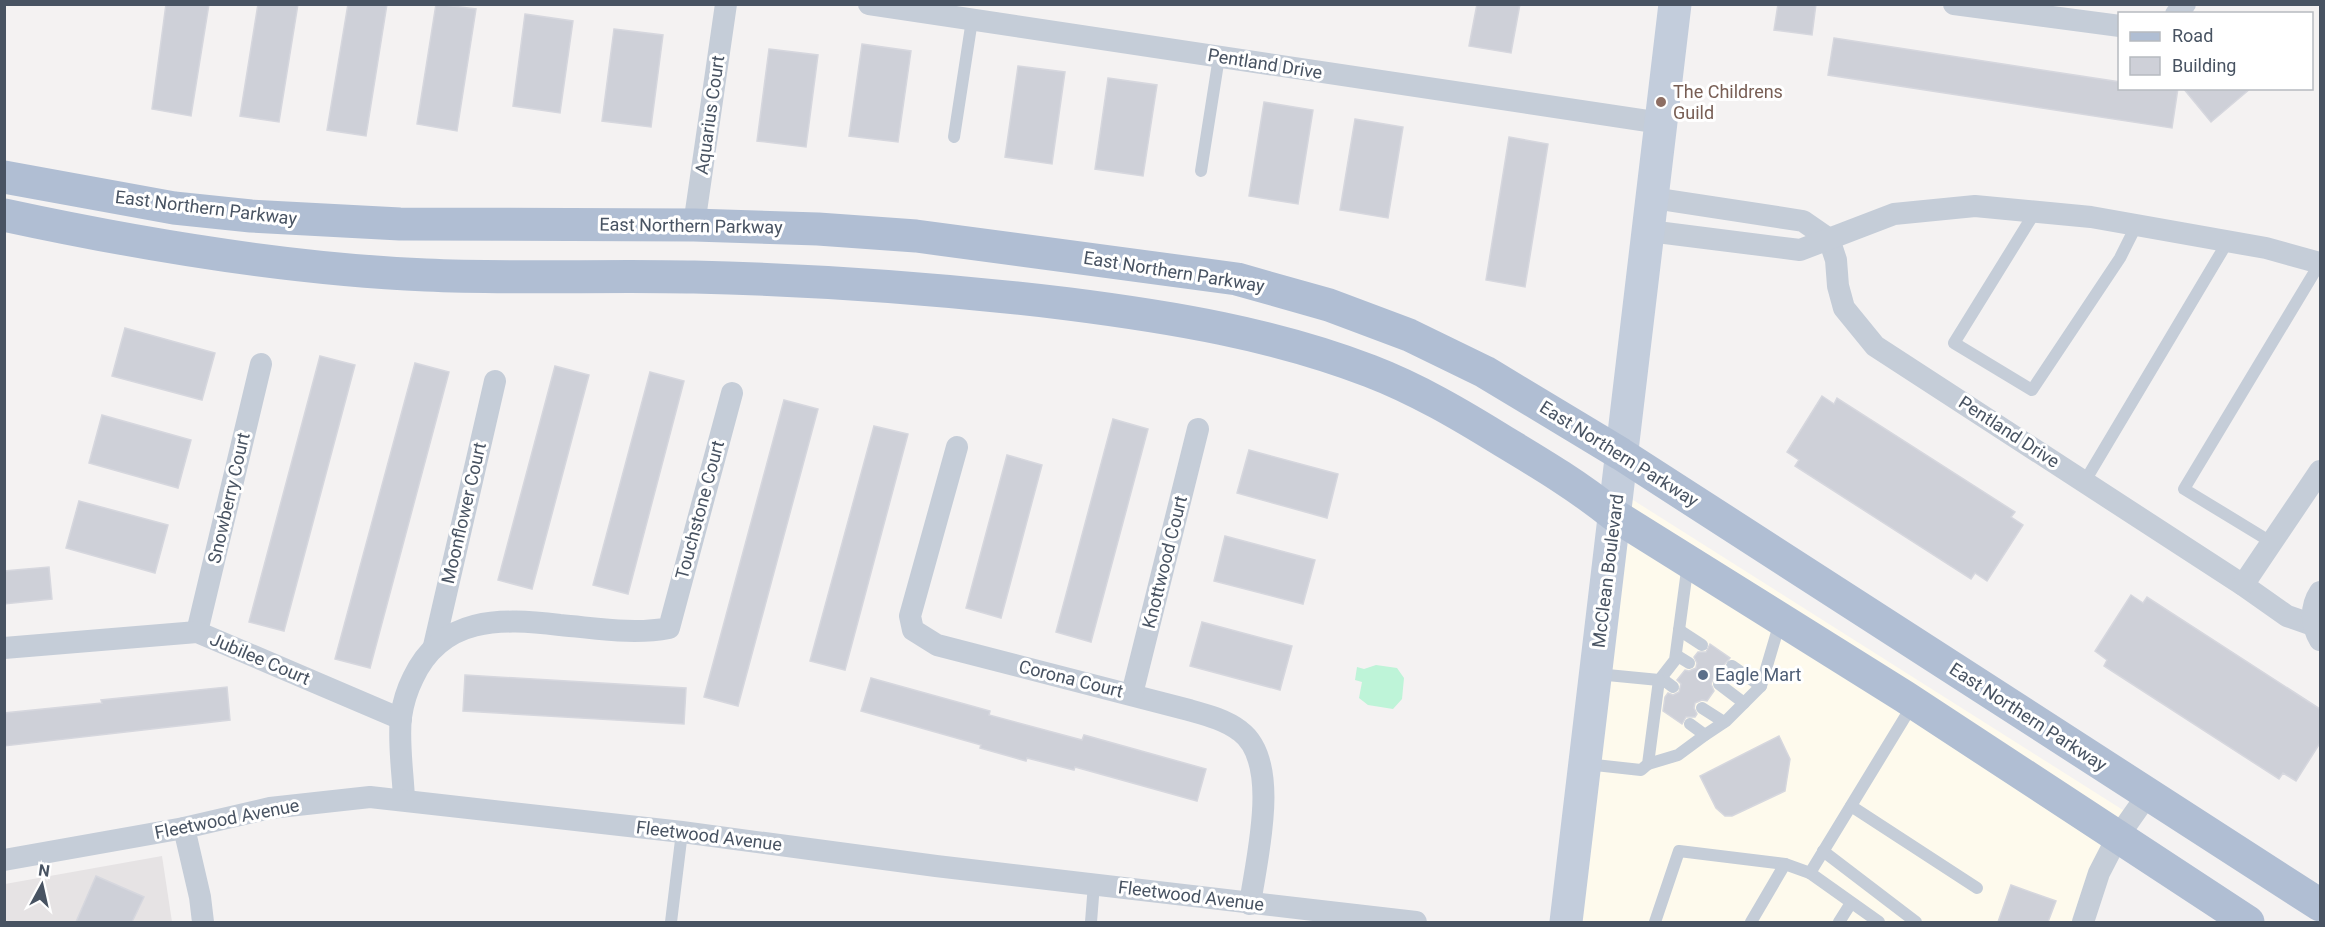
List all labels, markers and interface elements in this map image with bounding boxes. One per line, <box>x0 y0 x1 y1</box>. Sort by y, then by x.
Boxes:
legend <box>2118 12 2313 90</box>
text: Road <box>2172 25 2213 46</box>
street label: Pentland Drive <box>1206 44 1324 83</box>
street label: Aquarius Court <box>691 54 728 176</box>
text: Building <box>2172 55 2236 76</box>
place label: The Childrens Guild <box>1673 81 1783 123</box>
marker: The Childrens Guild <box>1654 95 1668 109</box>
street label: East Northern Parkway <box>114 186 299 229</box>
street label: East Northern Parkway <box>599 213 783 238</box>
street label: East Northern Parkway <box>1082 247 1267 296</box>
street label: Pentland Drive <box>1955 391 2064 472</box>
street label: East Northern Parkway <box>1536 396 1703 511</box>
street label: Snowberry Court <box>203 430 254 565</box>
street label: Touchstone Court <box>671 438 728 582</box>
street label: Moonflower Court <box>437 440 490 586</box>
street label: Knottwood Court <box>1138 493 1191 630</box>
street label: McClean Boulevard <box>1588 493 1627 649</box>
street label: Jubilee Court <box>207 628 313 689</box>
street label: Corona Court <box>1017 655 1126 702</box>
street label: East Northern Parkway <box>1946 658 2111 776</box>
place label: Eagle Mart <box>1715 664 1802 685</box>
marker: Eagle Mart <box>1696 668 1710 682</box>
street label: Fleetwood Avenue <box>153 794 301 843</box>
street label: Fleetwood Avenue <box>635 816 783 855</box>
north arrow <box>12 855 72 915</box>
text: N <box>37 860 51 881</box>
street label: Fleetwood Avenue <box>1117 876 1265 915</box>

